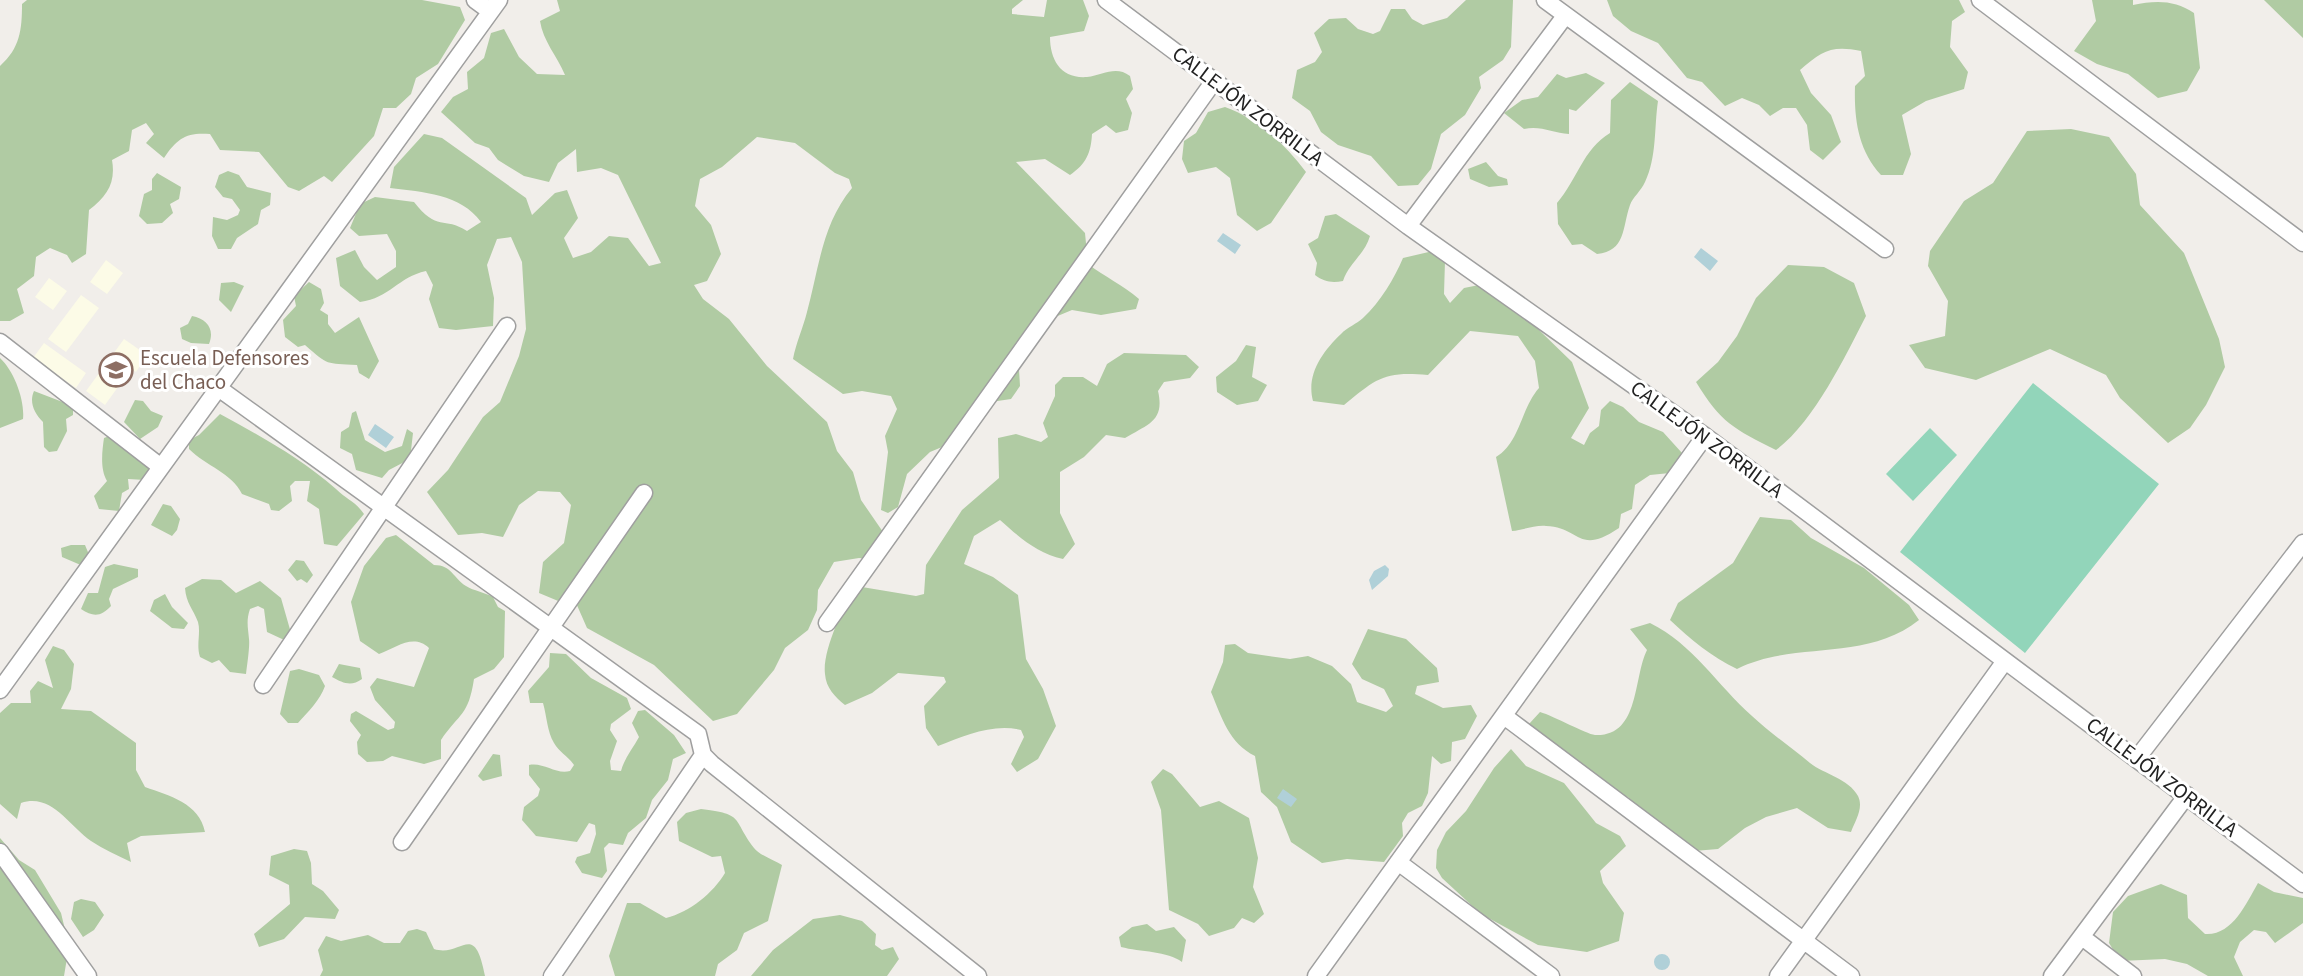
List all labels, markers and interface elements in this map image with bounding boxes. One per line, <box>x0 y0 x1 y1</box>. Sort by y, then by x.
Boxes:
street label: CALLEJÓN ZORRILLA <box>1166 39 1330 173</box>
place label: Escuela Defensores del Chaco <box>140 343 309 397</box>
school or university icon: Escuela Defensores del Chaco <box>97 351 135 389</box>
street label: CALLEJÓN ZORRILLA <box>1624 373 1790 505</box>
street label: CALLEJÓN ZORRILLA <box>2080 710 2244 844</box>

